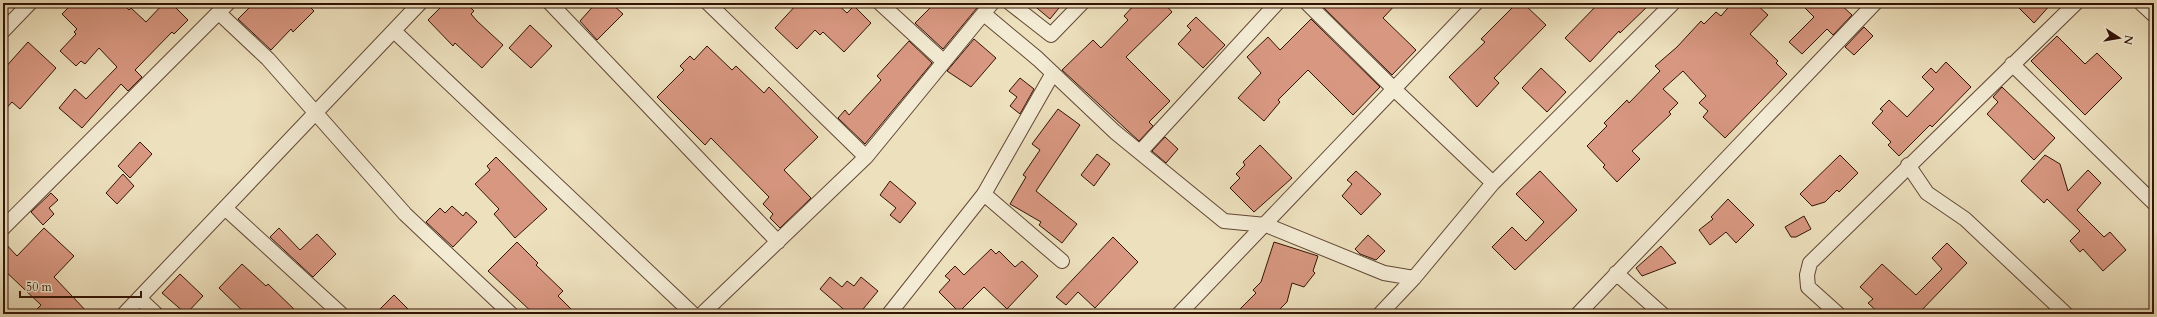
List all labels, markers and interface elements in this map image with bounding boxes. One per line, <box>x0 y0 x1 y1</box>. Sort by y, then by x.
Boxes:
north arrow <box>2099 18 2139 58</box>
text: N <box>2120 34 2137 47</box>
scale bar <box>20 273 141 299</box>
text: 50 m <box>26 279 53 295</box>

